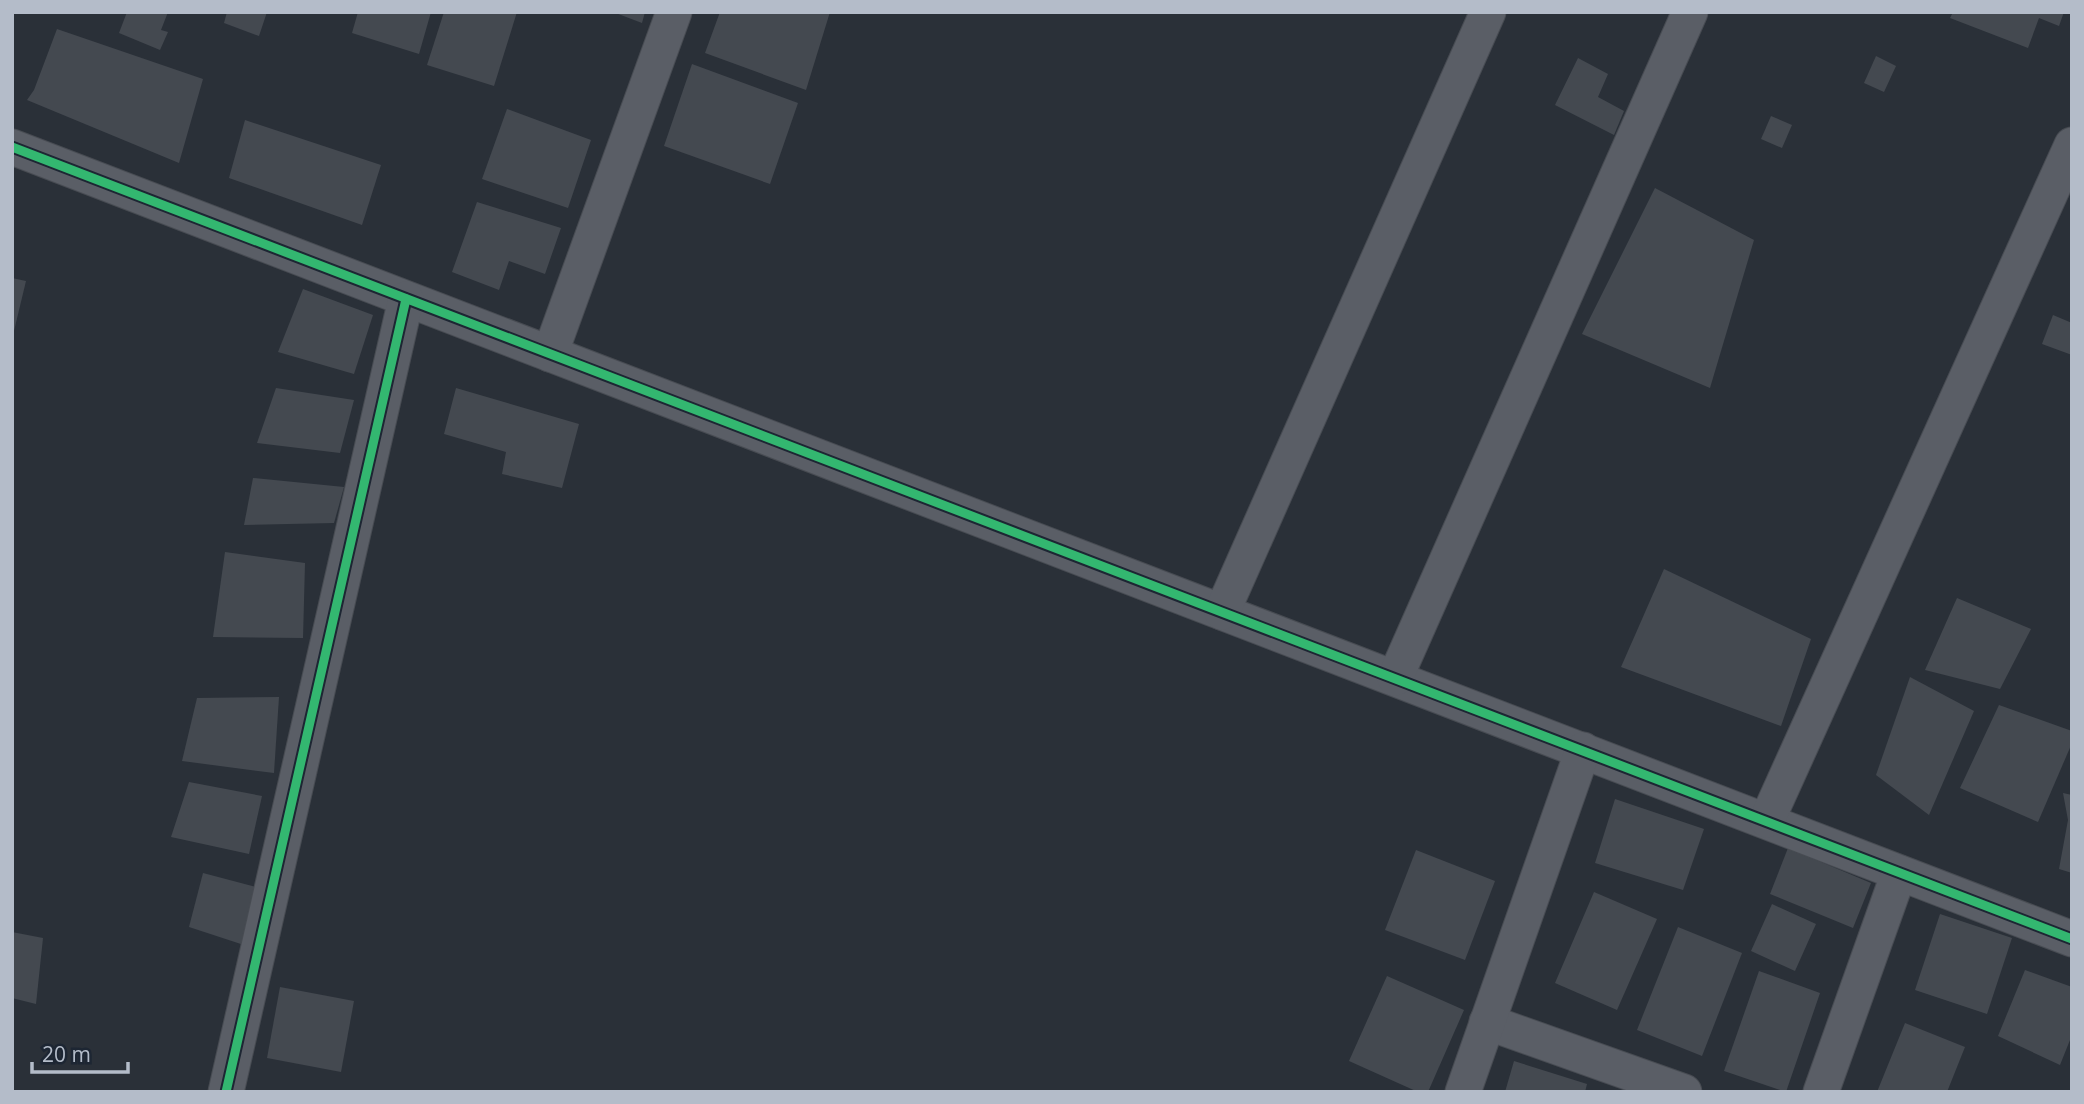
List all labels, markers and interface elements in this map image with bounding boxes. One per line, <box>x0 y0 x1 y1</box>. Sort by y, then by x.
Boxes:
scale bar <box>32 1030 128 1074</box>
text: 20 m <box>42 1040 91 1068</box>

